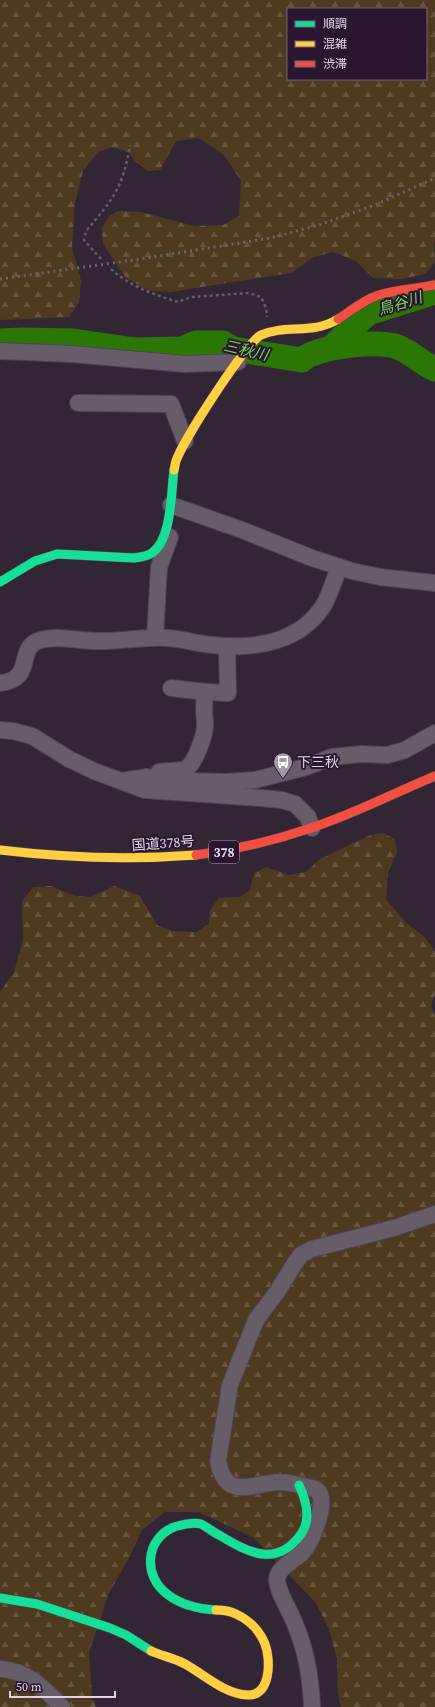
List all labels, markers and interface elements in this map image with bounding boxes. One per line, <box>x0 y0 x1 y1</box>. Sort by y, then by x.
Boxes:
legend <box>287 8 427 80</box>
text: 順調 <box>323 16 347 32</box>
text: 混雑 <box>323 36 347 52</box>
text: 渋滞 <box>323 56 347 72</box>
water label: 鳥谷川 <box>375 286 426 320</box>
water label: 三秋川 <box>222 335 272 366</box>
bus stop icon: 下三秋 <box>272 751 294 779</box>
place label: 下三秋 <box>297 752 339 772</box>
street label: 国道378号 <box>131 831 195 855</box>
road number: 378 <box>209 841 239 863</box>
scale bar <box>10 1673 115 1699</box>
text: 50 m <box>16 1679 42 1695</box>

